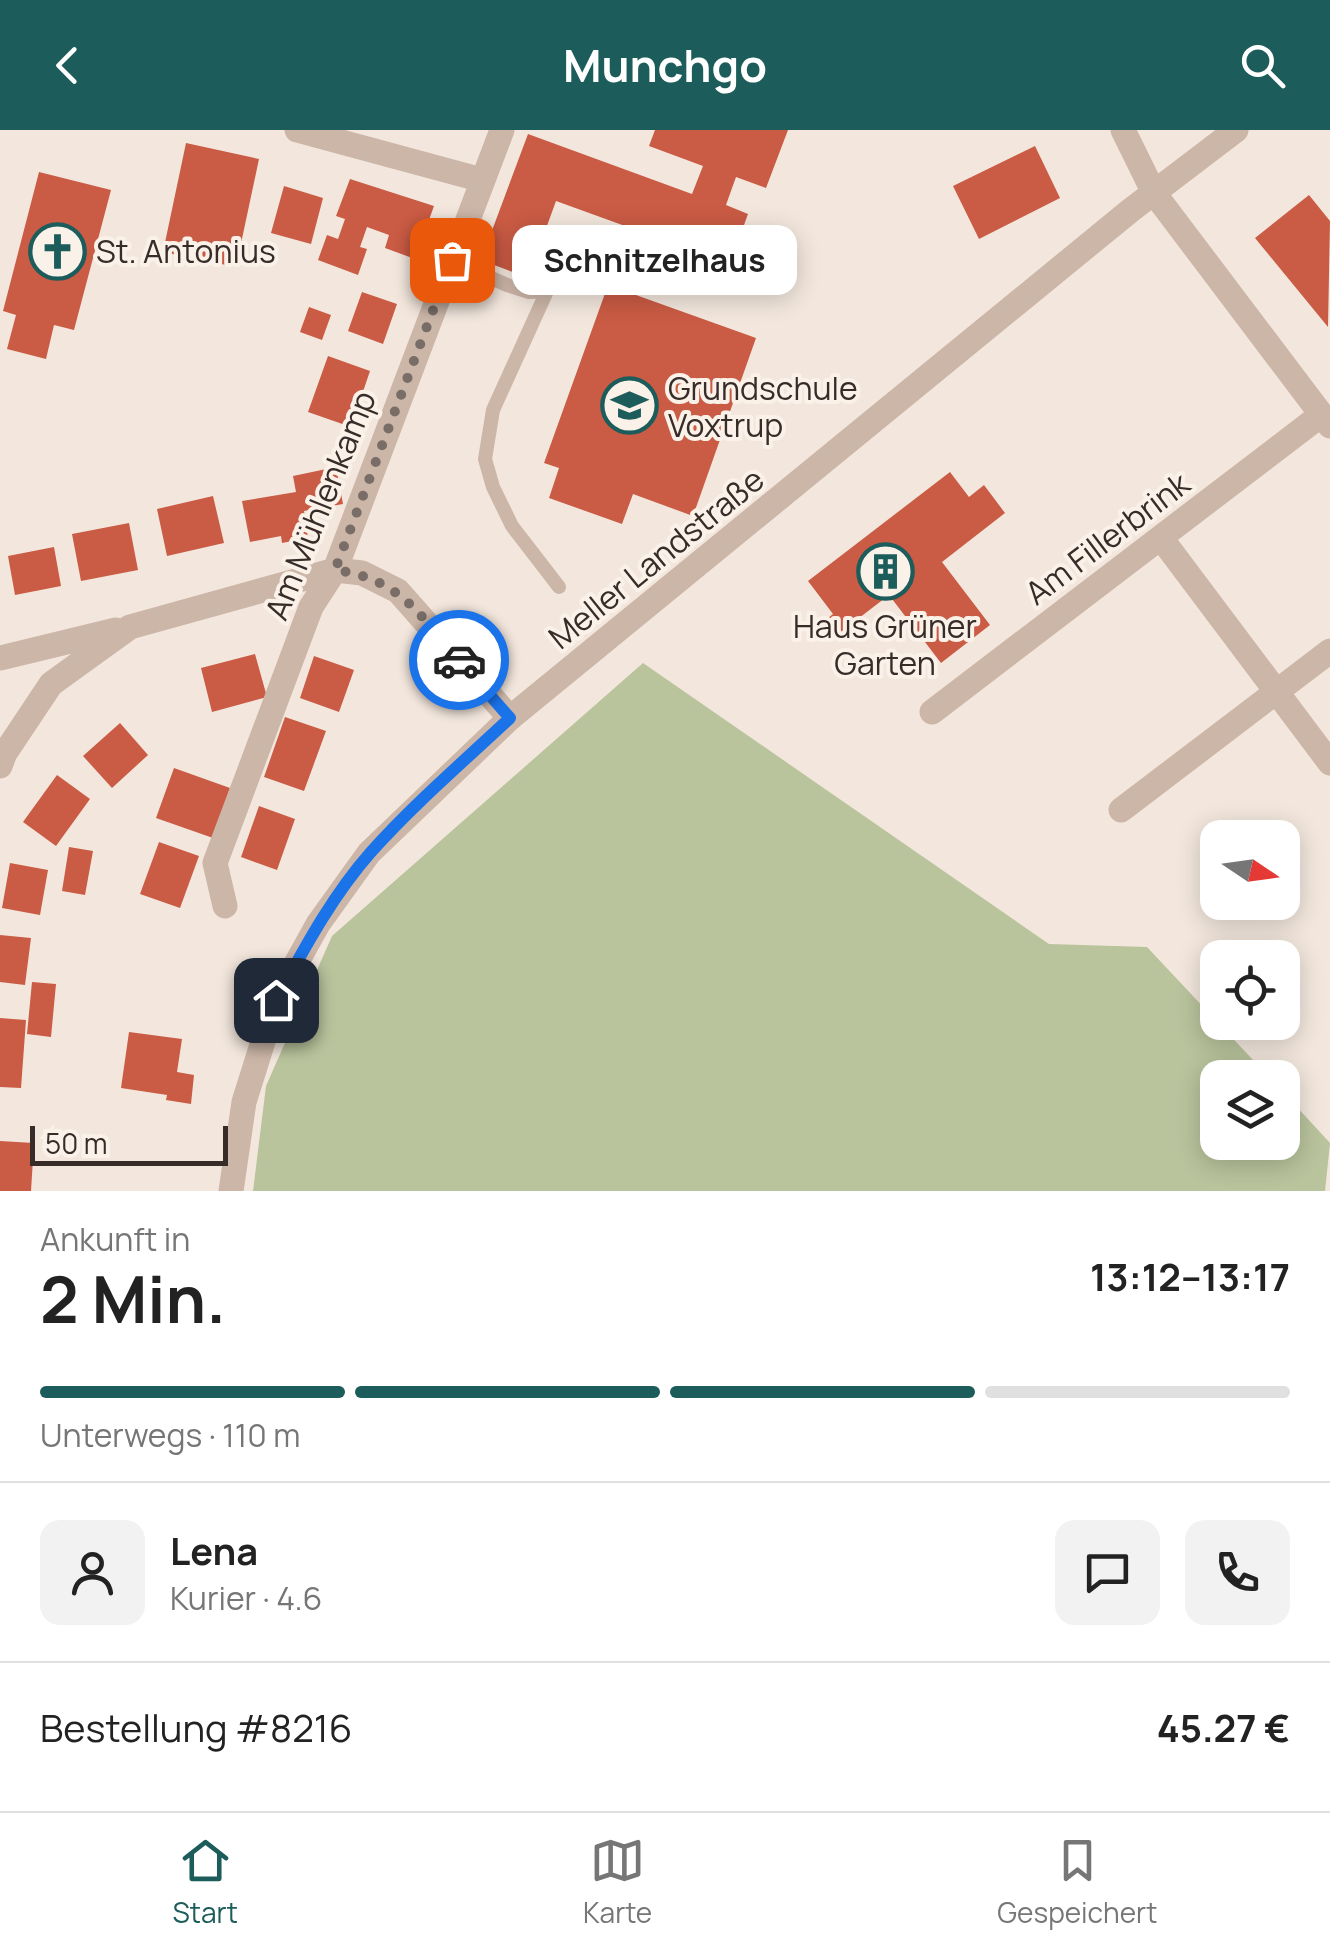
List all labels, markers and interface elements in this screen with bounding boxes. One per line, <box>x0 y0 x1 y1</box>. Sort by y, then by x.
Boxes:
text: Munchgo <box>563 34 767 96</box>
icon: back <box>40 38 95 93</box>
icon: search <box>1235 38 1290 93</box>
pin <box>410 218 495 303</box>
church icon: St. Antonius <box>27 221 87 281</box>
callout: Schnitzelhaus <box>512 225 797 295</box>
place label: St. Antonius <box>96 229 276 273</box>
icon: bag <box>425 233 480 288</box>
text: Schnitzelhaus <box>543 238 766 282</box>
place label: Grundschule Voxtrup <box>668 366 858 447</box>
school or university icon: Grundschule Voxtrup <box>599 376 659 436</box>
street label: Am Mühlenkamp <box>254 384 386 626</box>
street label: Meller Landstraße <box>539 457 773 659</box>
street label: Am Fillerbrink <box>1016 461 1199 614</box>
building icon: Haus Grüner Garten <box>855 542 915 602</box>
place label: Haus Grüner Garten <box>793 604 977 685</box>
courier <box>409 610 509 710</box>
icon: car <box>432 633 487 688</box>
north arrow <box>1200 820 1300 920</box>
map controls <box>1200 820 1300 1160</box>
button: locate <box>1200 940 1300 1040</box>
pin <box>234 958 319 1043</box>
icon: home <box>249 973 304 1028</box>
button: layers <box>1200 1060 1300 1160</box>
scale bar <box>30 1121 228 1166</box>
text: 50 m <box>45 1124 108 1162</box>
text: Ankunft in <box>40 1217 190 1261</box>
text: 13:12–13:17 <box>1090 1250 1290 1302</box>
text: 2 Min. <box>40 1254 226 1343</box>
text: Unterwegs · 110 m <box>40 1413 300 1457</box>
button: person <box>40 1520 145 1625</box>
button: chat <box>1055 1520 1160 1625</box>
button: phone <box>1185 1520 1290 1625</box>
text: Lena <box>170 1524 258 1576</box>
text: Kurier · 4.6 <box>170 1576 322 1620</box>
text: Bestellung #8216 <box>40 1701 352 1753</box>
text: 45.27 € <box>1157 1701 1290 1753</box>
tab: Start <box>173 1833 238 1931</box>
tab: Karte <box>583 1833 652 1931</box>
tab: Gespeichert <box>997 1833 1157 1931</box>

